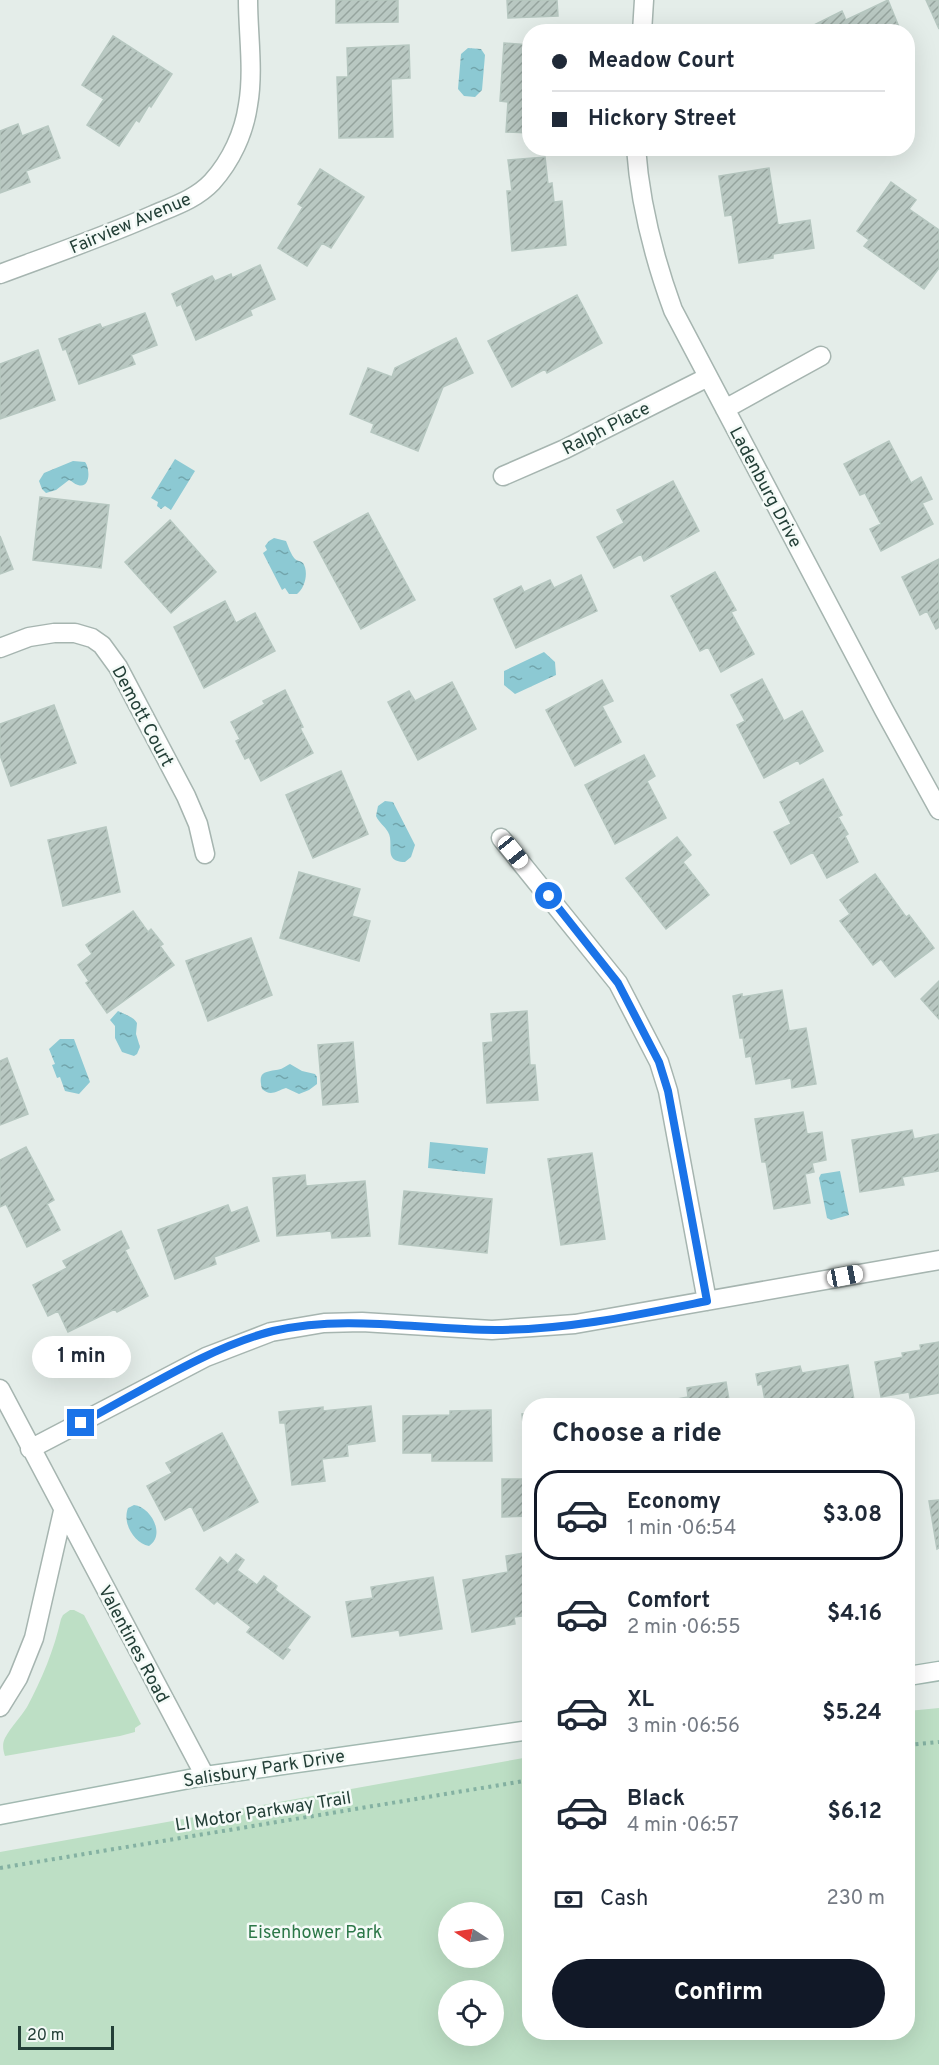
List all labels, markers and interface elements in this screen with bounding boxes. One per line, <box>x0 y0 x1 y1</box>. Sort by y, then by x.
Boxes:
text: Meadow Court <box>588 48 735 75</box>
text: Hickory Street <box>588 106 736 133</box>
street label: Fairview Avenue <box>66 188 195 260</box>
street label: Ralph Place <box>559 397 654 461</box>
street label: Ladenburg Drive <box>723 423 806 552</box>
street label: Demott Court <box>105 662 178 771</box>
car <box>495 832 531 872</box>
route start <box>535 882 562 909</box>
car <box>826 1264 864 1288</box>
callout: 1 min <box>32 1336 130 1378</box>
text: 1 min <box>57 1344 106 1370</box>
route end <box>67 1409 94 1436</box>
text: Choose a ride <box>552 1417 722 1451</box>
icon: car <box>555 1488 609 1542</box>
text: Economy <box>627 1489 721 1516</box>
text: $3.08 <box>822 1502 882 1529</box>
text: 1 min · 06:54 <box>627 1516 736 1542</box>
street label: Valentines Road <box>92 1582 173 1707</box>
icon: car <box>555 1587 609 1641</box>
text: Comfort <box>627 1588 710 1615</box>
text: $4.16 <box>827 1601 882 1628</box>
text: 2 min · 06:55 <box>627 1615 741 1641</box>
icon: car <box>555 1686 609 1740</box>
text: XL <box>627 1687 654 1714</box>
text: $5.24 <box>822 1700 882 1727</box>
text: 3 min · 06:56 <box>627 1714 740 1740</box>
street label: Salisbury Park Drive <box>182 1745 347 1794</box>
icon: car <box>555 1785 609 1839</box>
text: Black <box>627 1786 685 1813</box>
street label: LI Motor Parkway Trail <box>174 1787 353 1838</box>
text: $6.12 <box>828 1799 882 1826</box>
text: 4 min · 06:57 <box>627 1813 739 1839</box>
icon: cash <box>552 1883 585 1916</box>
text: Cash <box>600 1886 649 1913</box>
text: 230 m <box>826 1886 885 1912</box>
north arrow <box>438 1902 504 1968</box>
map controls <box>438 1902 504 2046</box>
park label: Eisenhower Park <box>248 1922 382 1945</box>
button: Confirm <box>552 1959 885 2028</box>
button: locate <box>438 1980 504 2046</box>
scale bar <box>18 2023 114 2050</box>
text: 20 m <box>27 2026 64 2046</box>

